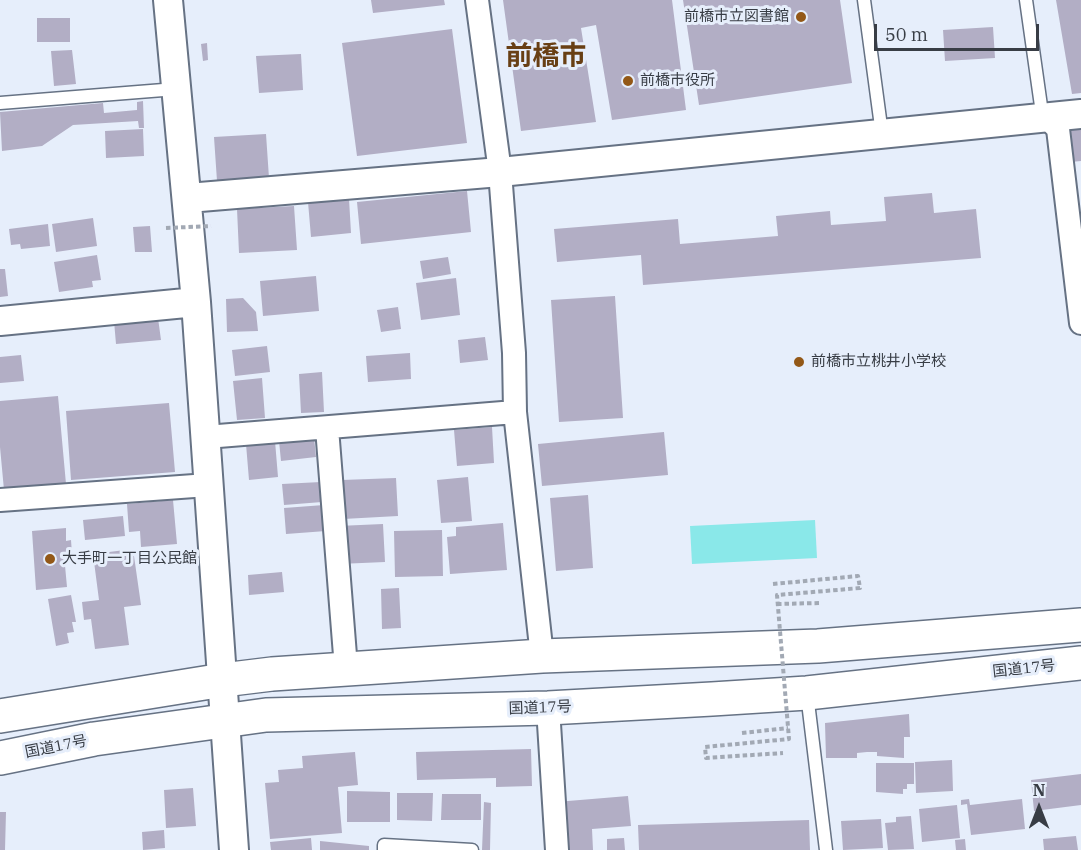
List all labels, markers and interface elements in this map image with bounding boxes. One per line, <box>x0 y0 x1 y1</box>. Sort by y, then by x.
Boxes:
place label: 前橋市立図書館 <box>684 8 789 26</box>
marker: 前橋市立図書館 <box>794 10 808 24</box>
scale bar <box>877 12 1042 50</box>
text: 50 m <box>885 23 928 46</box>
district label: 前橋市 <box>506 41 586 73</box>
place label: 前橋市役所 <box>640 72 715 90</box>
marker: 前橋市役所 <box>621 74 635 88</box>
place label: 前橋市立桃井小学校 <box>811 353 946 371</box>
marker: 前橋市立桃井小学校 <box>792 355 806 369</box>
place label: 大手町一丁目公民館 <box>62 550 197 568</box>
marker: 大手町一丁目公民館 <box>43 552 57 566</box>
street label: 国道17号 <box>992 657 1056 681</box>
street label: 国道17号 <box>508 698 572 718</box>
street label: 国道17号 <box>23 732 89 762</box>
north arrow <box>1009 778 1069 838</box>
text: N <box>1033 780 1045 800</box>

